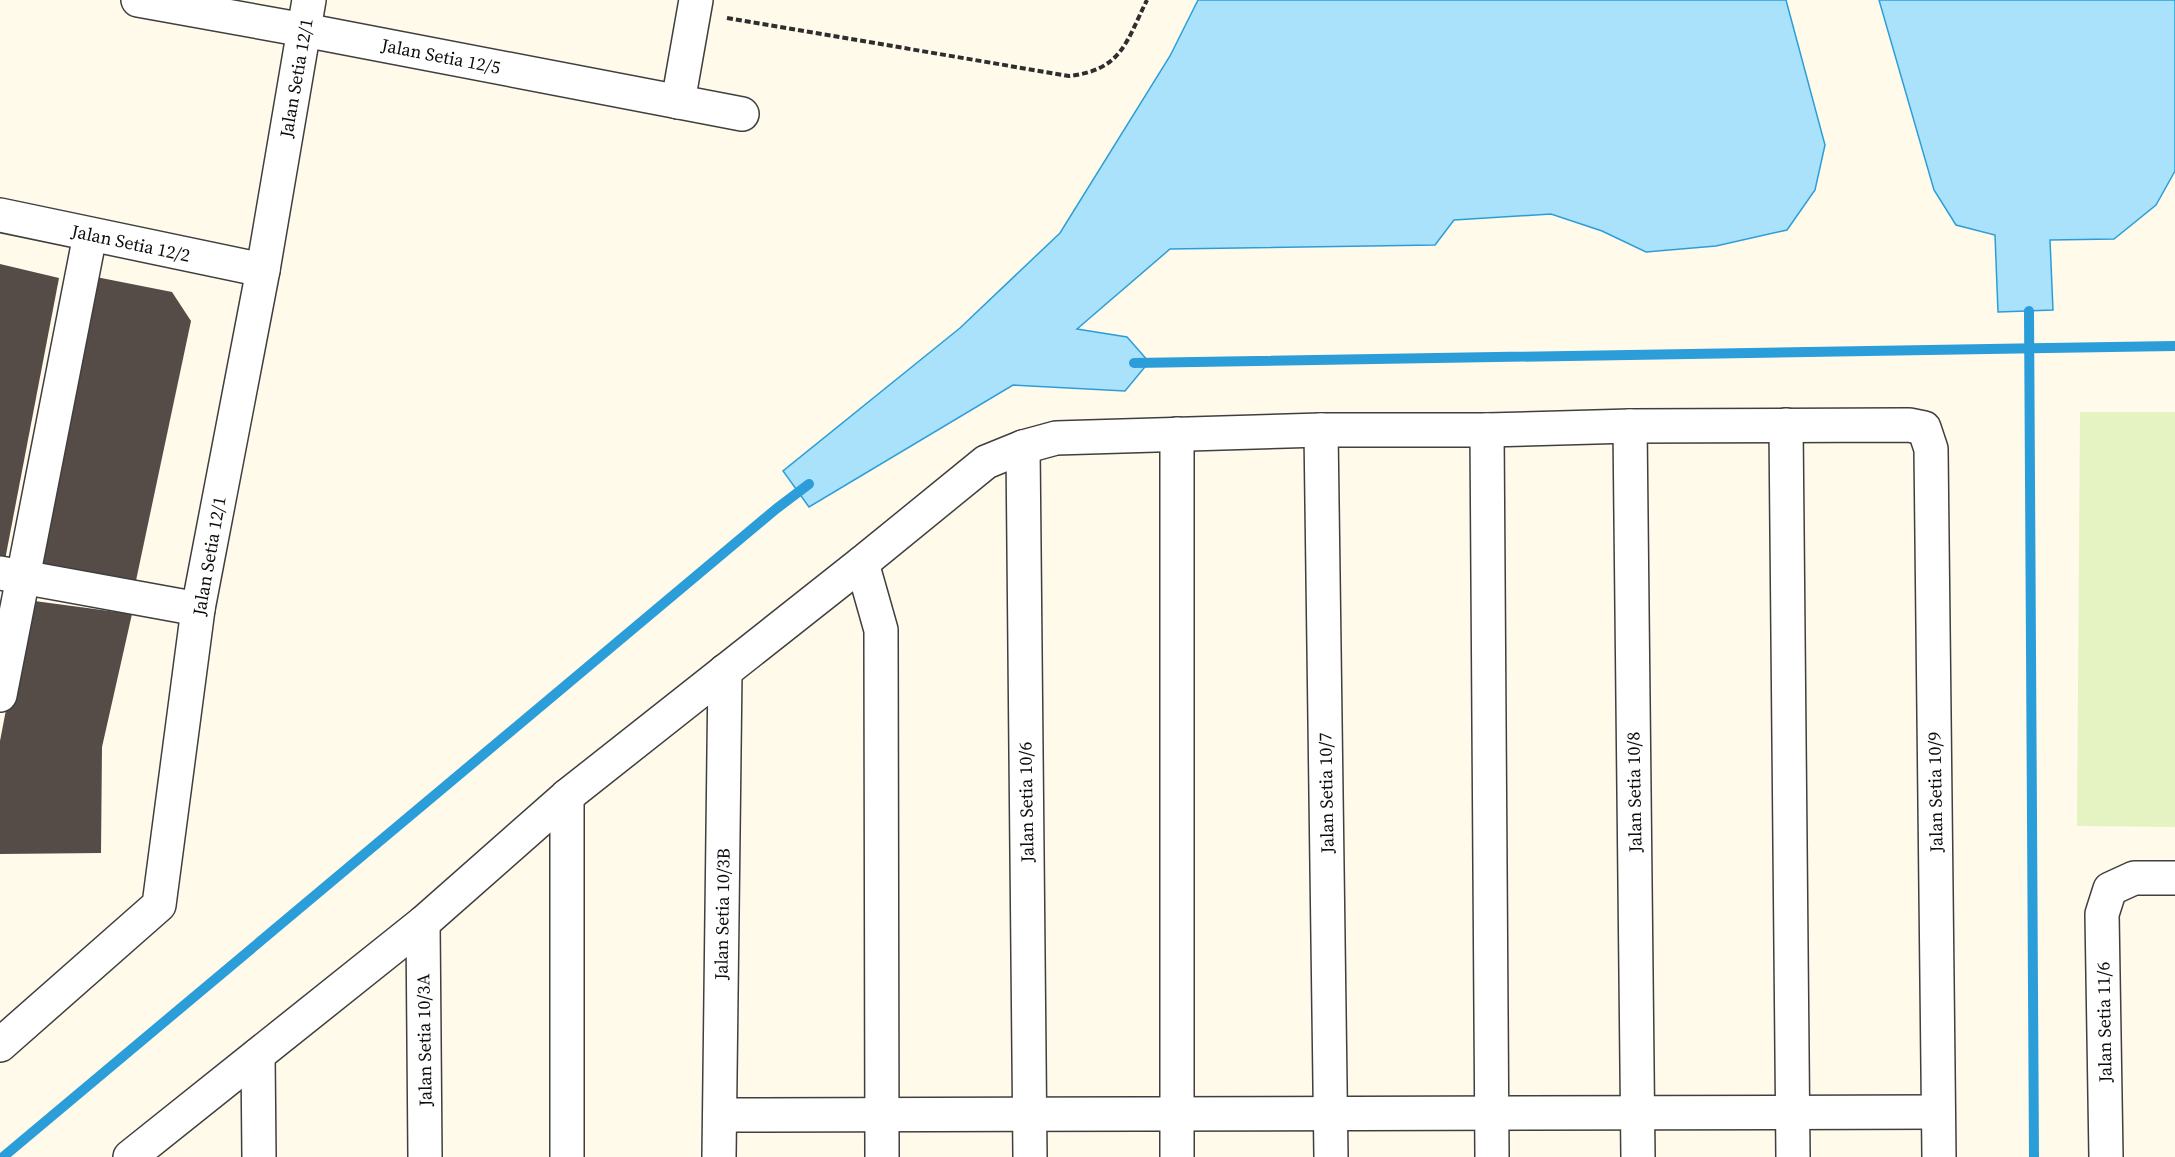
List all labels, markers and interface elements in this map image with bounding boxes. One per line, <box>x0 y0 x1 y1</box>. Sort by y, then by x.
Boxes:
street label: Jalan Setia 12/1 <box>273 16 319 141</box>
street label: Jalan Setia 12/5 <box>378 32 503 80</box>
street label: Jalan Setia 12/2 <box>68 218 193 268</box>
street label: Jalan Setia 12/1 <box>186 494 232 619</box>
street label: Jalan Setia 10/8 <box>1620 731 1648 854</box>
street label: Jalan Setia 10/9 <box>1921 731 1949 854</box>
street label: Jalan Setia 10/7 <box>1312 732 1340 855</box>
street label: Jalan Setia 10/6 <box>1012 741 1040 864</box>
street label: Jalan Setia 10/3B <box>708 848 736 981</box>
street label: Jalan Setia 11/6 <box>2090 961 2118 1084</box>
street label: Jalan Setia 10/3A <box>410 973 438 1108</box>

